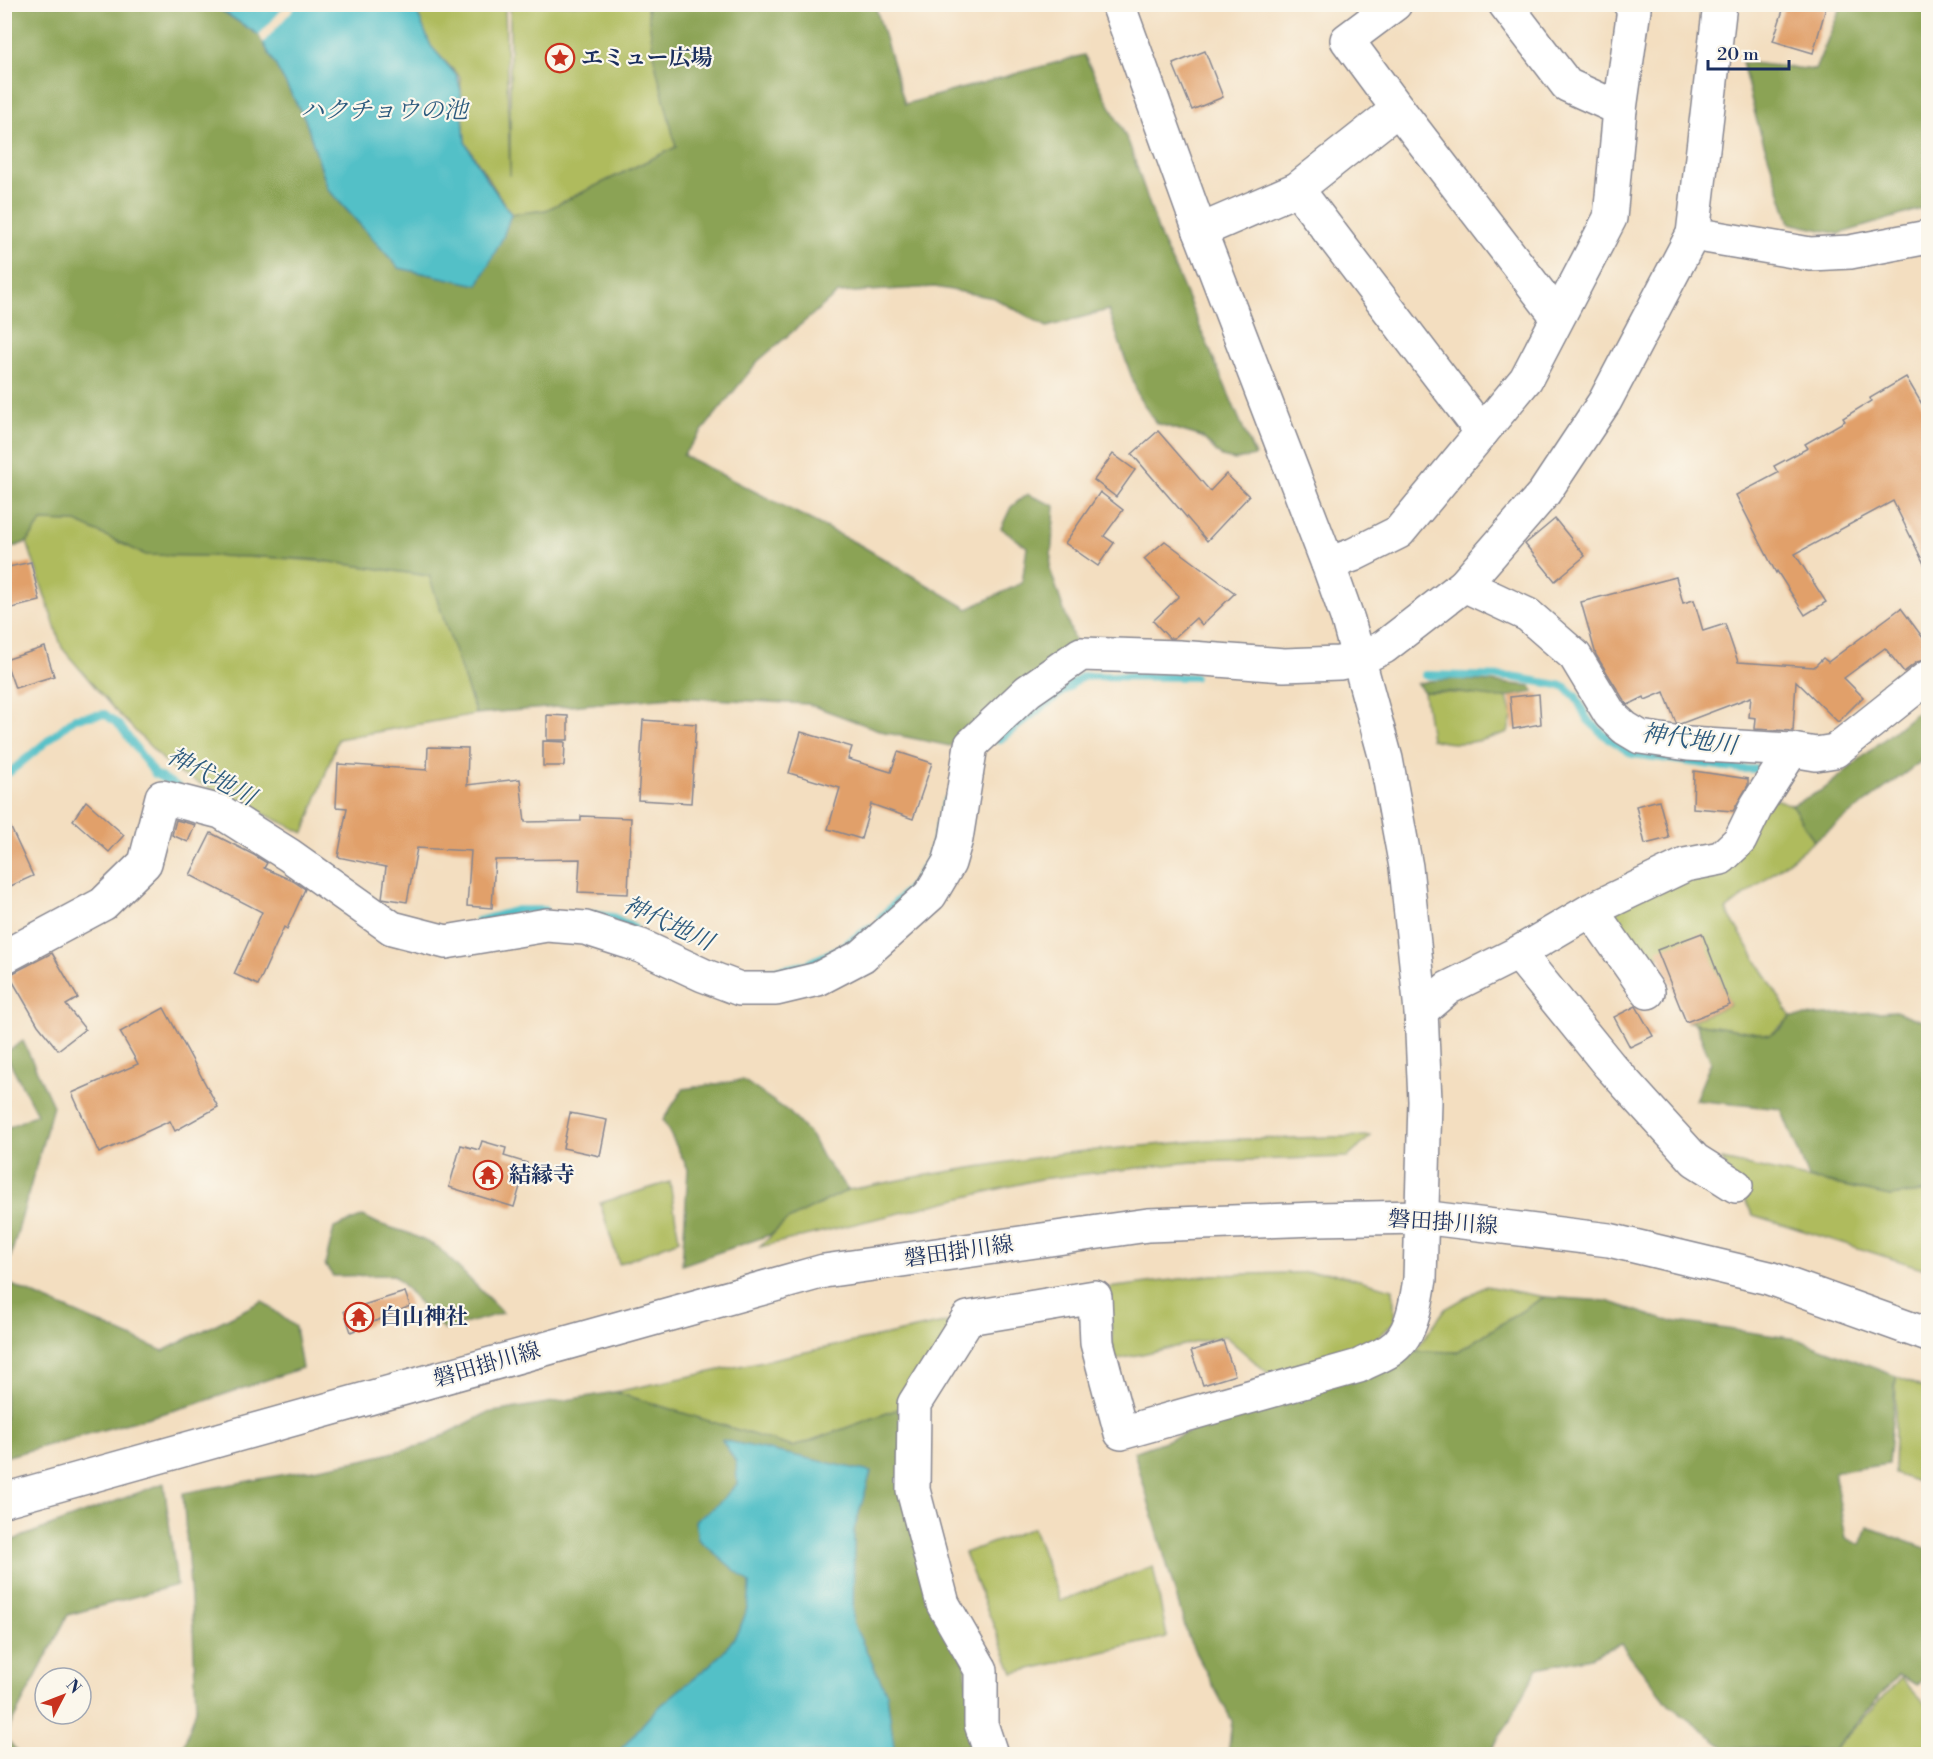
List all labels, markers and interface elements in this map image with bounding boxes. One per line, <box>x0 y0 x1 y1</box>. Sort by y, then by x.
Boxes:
scale bar <box>1708 33 1789 71</box>
place icon: エミュー広場 <box>544 42 576 74</box>
text: 20 m <box>1717 43 1759 66</box>
place label: エミュー広場 <box>581 45 713 72</box>
water label: ハクチョウの池 <box>300 96 471 126</box>
water label: 神代地川 <box>1639 718 1742 762</box>
water label: 神代地川 <box>162 741 263 814</box>
water label: 神代地川 <box>618 890 721 959</box>
temple icon: 結縁寺 <box>472 1159 504 1191</box>
place label: 結縁寺 <box>509 1162 575 1189</box>
street label: 磐田掛川線 <box>1387 1206 1499 1240</box>
street label: 磐田掛川線 <box>903 1231 1015 1273</box>
temple icon: 白山神社 <box>343 1301 375 1333</box>
place label: 白山神社 <box>380 1304 468 1331</box>
street label: 磐田掛川線 <box>430 1337 544 1393</box>
north arrow <box>33 1666 93 1726</box>
text: N <box>62 1675 85 1698</box>

